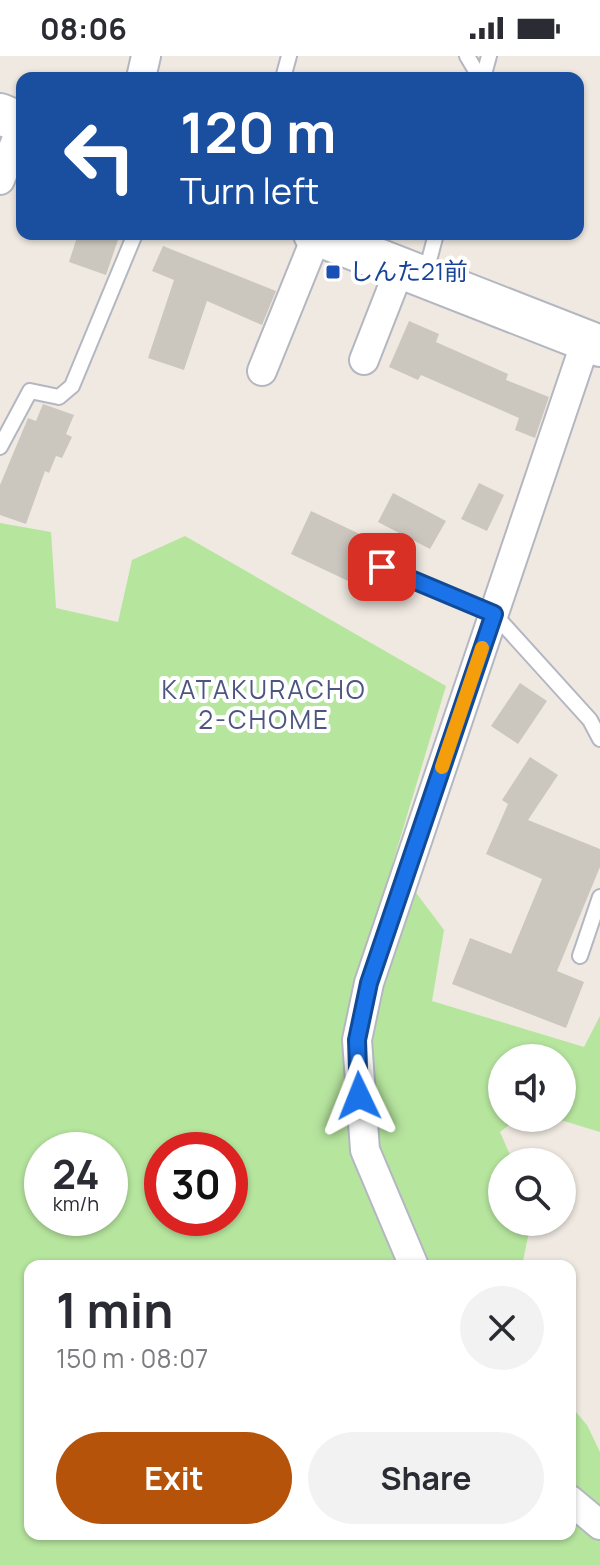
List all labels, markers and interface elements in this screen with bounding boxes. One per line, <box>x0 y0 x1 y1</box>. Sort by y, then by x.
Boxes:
text: 08:06 <box>40 8 127 49</box>
text: 120 m <box>180 93 336 170</box>
icon: left <box>48 104 152 208</box>
text: Turn left <box>180 166 319 215</box>
place label: しんた21前 <box>349 254 468 287</box>
marker: しんた21前 <box>324 263 342 281</box>
pin <box>348 533 416 601</box>
icon: arrive <box>360 545 404 589</box>
district label: KATAKURACHO 2-CHOME <box>161 671 367 737</box>
map controls <box>488 1044 576 1236</box>
button: sound <box>488 1044 576 1132</box>
position arrow <box>317 1054 401 1138</box>
speed limit sign: 30 <box>144 1132 248 1236</box>
text: 24 <box>52 1146 100 1201</box>
button: search <box>488 1148 576 1236</box>
text: km/h <box>53 1190 99 1217</box>
text: 1 min <box>56 1277 173 1342</box>
button: close <box>460 1286 544 1370</box>
text: 150 m · 08:07 <box>56 1340 208 1376</box>
button: Exit <box>56 1432 292 1524</box>
button: Share <box>308 1432 544 1524</box>

